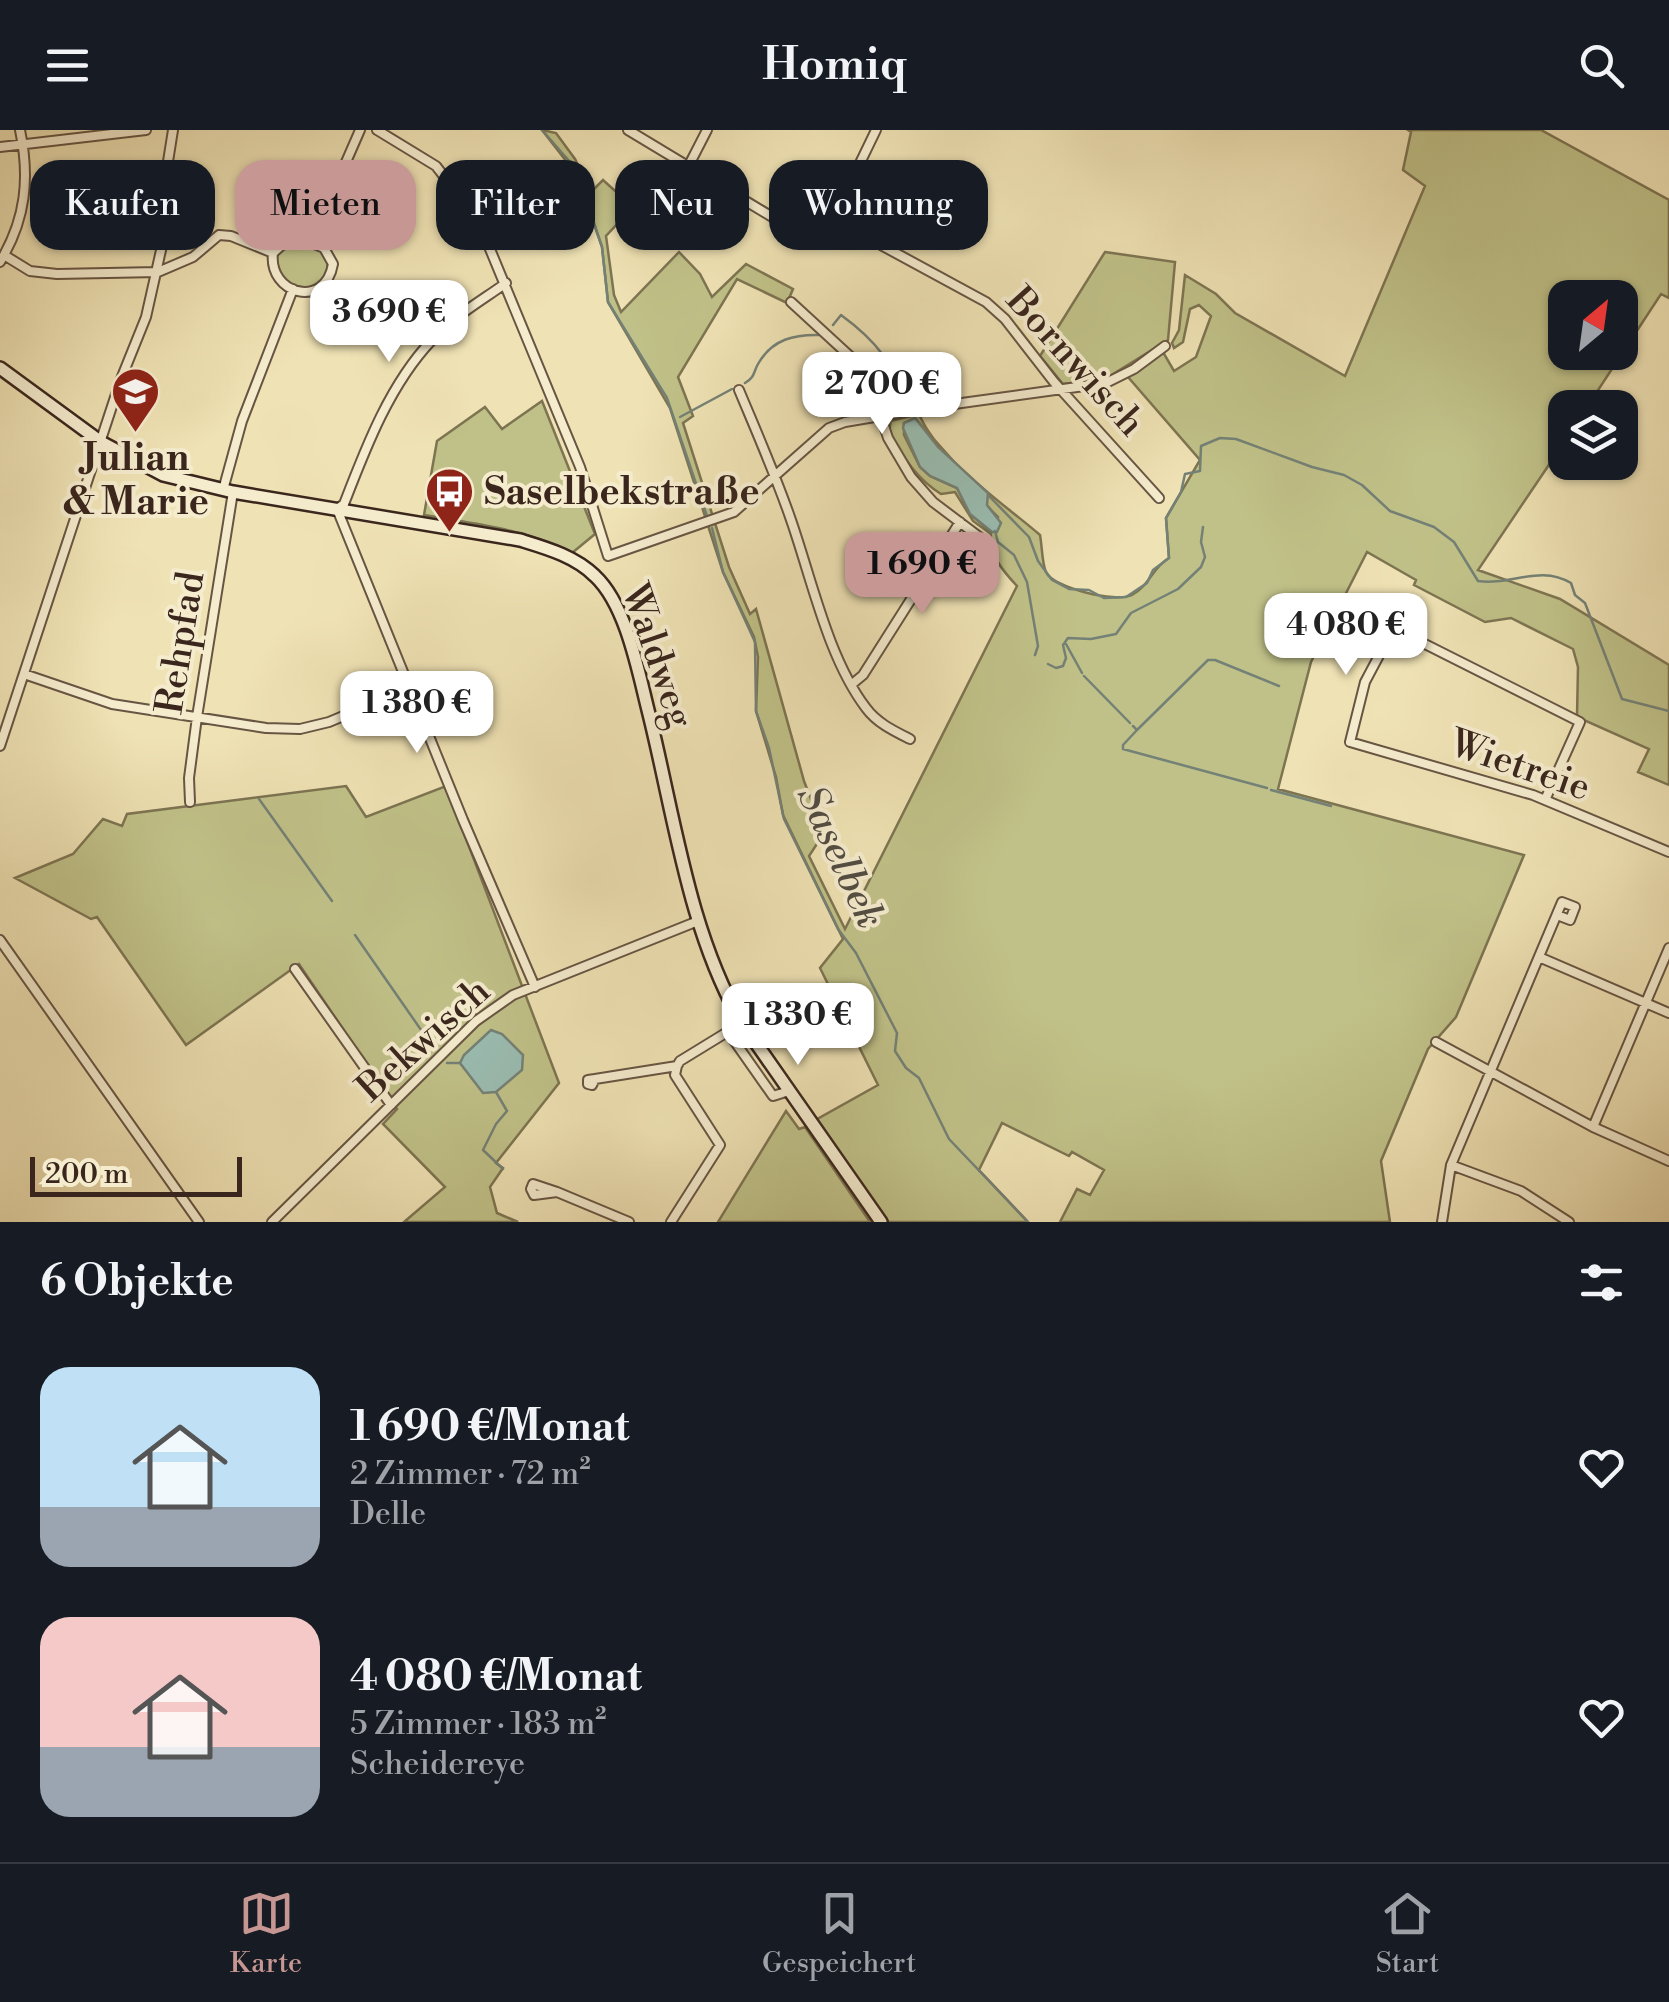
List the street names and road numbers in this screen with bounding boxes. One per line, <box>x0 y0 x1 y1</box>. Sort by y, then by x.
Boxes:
street label: Bornwisch <box>995 277 1154 446</box>
street label: Rehpfad <box>147 568 216 718</box>
street label: Waldweg <box>610 577 704 735</box>
street label: Wietreie <box>1443 720 1596 812</box>
street label: Bekwisch <box>347 968 500 1113</box>

